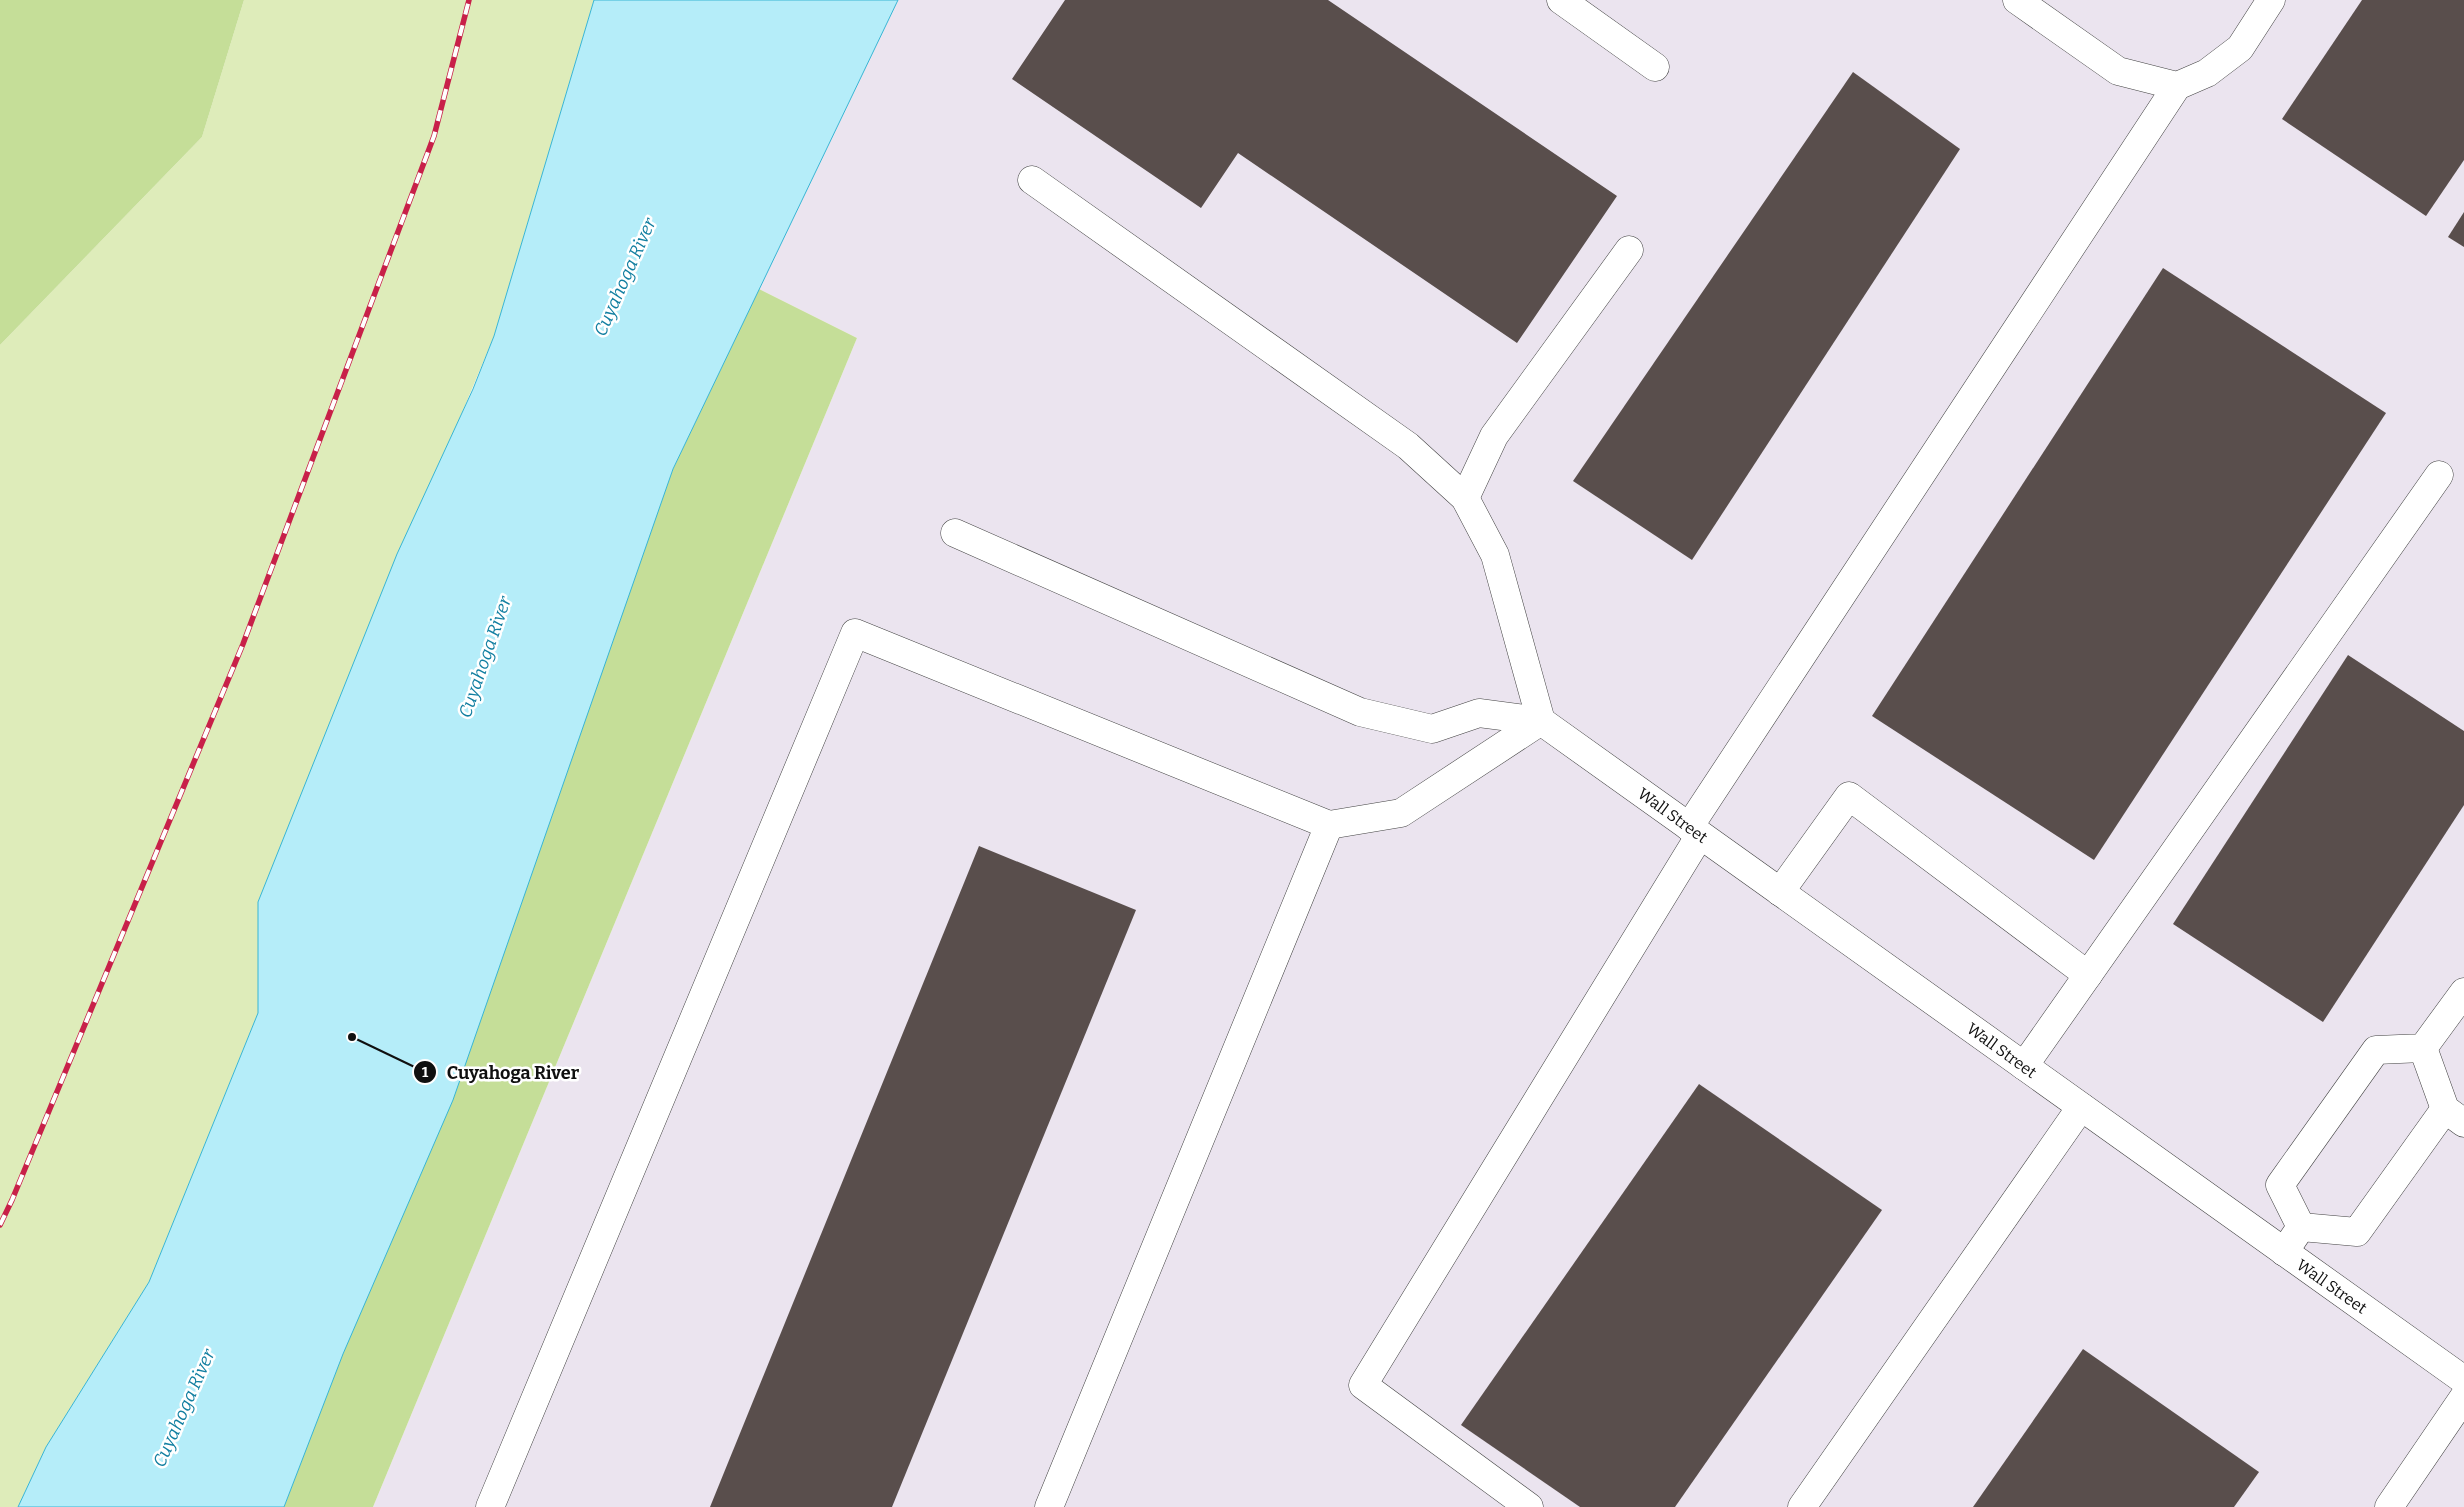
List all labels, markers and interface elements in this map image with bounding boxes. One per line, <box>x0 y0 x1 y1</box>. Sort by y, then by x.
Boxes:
water label: Cuyahoga River <box>589 214 661 339</box>
water label: Cuyahoga River <box>454 593 516 721</box>
street label: Wall Street <box>1634 784 1711 847</box>
street label: Wall Street <box>1963 1019 2040 1082</box>
callout: Cuyahoga River <box>412 1056 589 1089</box>
text: Cuyahoga River <box>447 1062 580 1084</box>
text: 1 <box>422 1063 429 1081</box>
street label: Wall Street <box>2293 1255 2371 1318</box>
water label: Cuyahoga River <box>148 1345 220 1470</box>

